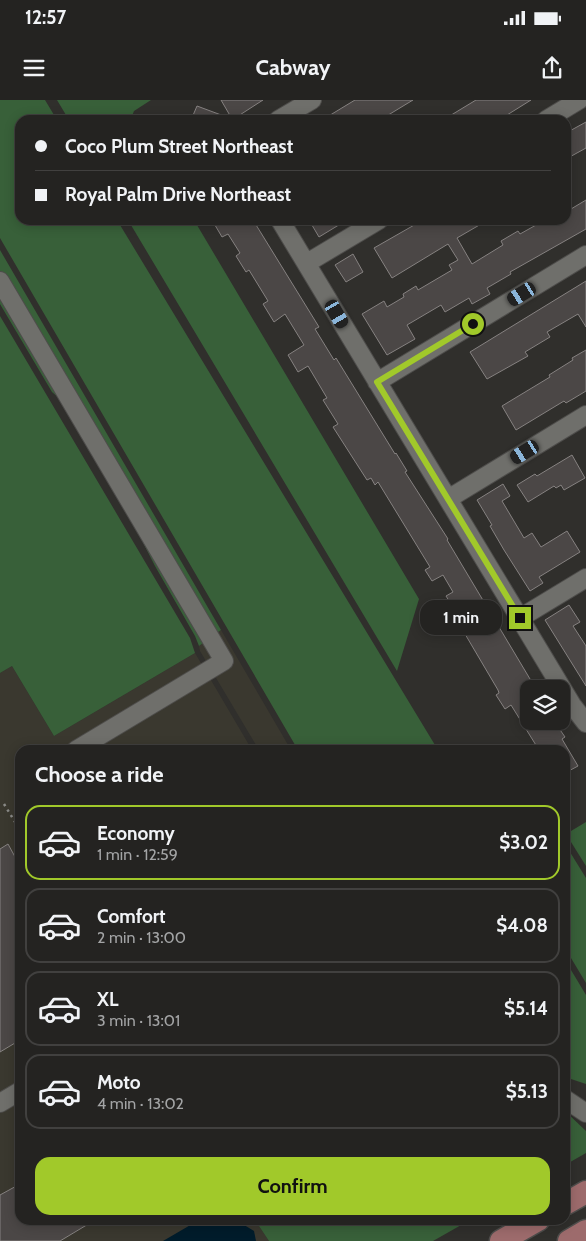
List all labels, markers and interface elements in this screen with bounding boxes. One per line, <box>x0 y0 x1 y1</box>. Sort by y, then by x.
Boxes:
text: 12:57 <box>25 6 66 29</box>
icon: menu <box>20 54 48 82</box>
text: Cabway <box>256 54 330 81</box>
icon: share <box>538 54 566 82</box>
text: Coco Plum Street Northeast <box>65 135 293 158</box>
text: Royal Palm Drive Northeast <box>65 183 291 206</box>
car <box>505 280 538 308</box>
car <box>323 297 350 331</box>
route start <box>462 313 484 335</box>
car <box>508 438 541 466</box>
callout: 1 min <box>420 600 502 636</box>
route end <box>509 607 531 629</box>
text: 1 min <box>443 608 479 627</box>
map controls <box>520 680 570 730</box>
button: layers <box>520 680 570 730</box>
text: Choose a ride <box>35 761 164 788</box>
icon: car <box>37 820 82 865</box>
text: Economy <box>97 822 175 845</box>
text: $3.02 <box>499 831 548 854</box>
text: 1 min · 12:59 <box>97 845 178 864</box>
icon: car <box>37 903 82 948</box>
text: Comfort <box>97 905 166 928</box>
text: $4.08 <box>496 914 548 937</box>
text: 2 min · 13:00 <box>97 928 186 947</box>
icon: car <box>37 986 82 1031</box>
text: XL <box>97 988 118 1011</box>
text: $5.14 <box>504 997 548 1020</box>
text: 3 min · 13:01 <box>97 1011 180 1030</box>
icon: car <box>37 1069 82 1114</box>
text: Moto <box>97 1071 141 1094</box>
text: $5.13 <box>506 1080 548 1103</box>
text: 4 min · 13:02 <box>97 1094 184 1113</box>
button: Confirm <box>35 1157 550 1215</box>

